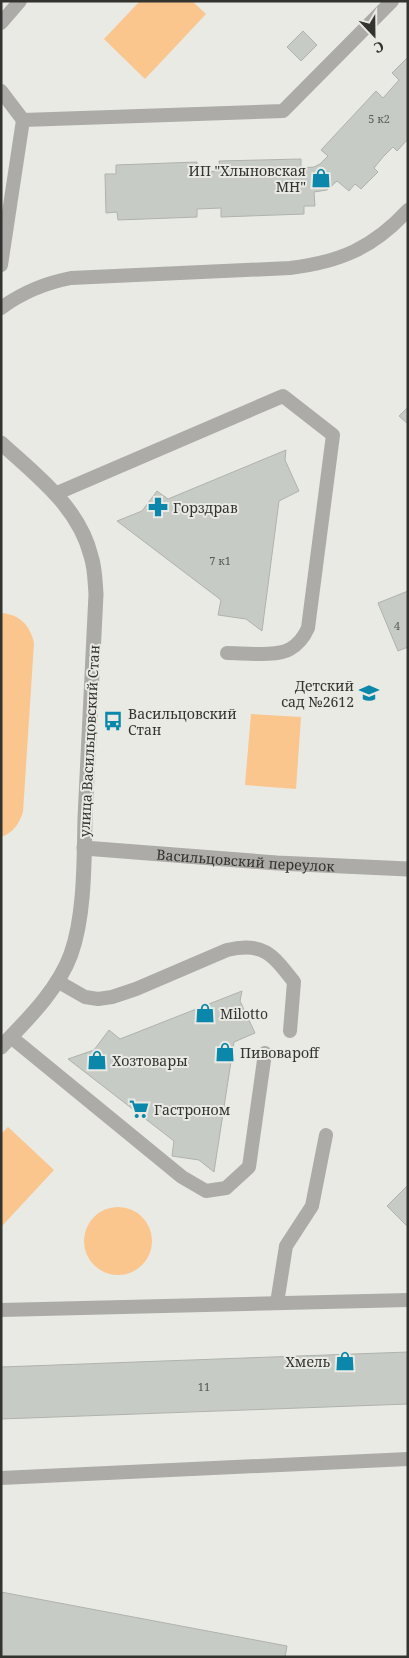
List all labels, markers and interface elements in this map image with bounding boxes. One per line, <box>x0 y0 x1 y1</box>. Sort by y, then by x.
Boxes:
north arrow <box>349 10 399 60</box>
text: С <box>371 37 387 58</box>
house number: 5 к2 <box>368 111 390 126</box>
place label: ИП "Хлыновская МН" <box>189 161 306 196</box>
shop icon: ИП "Хлыновская МН" <box>310 167 332 189</box>
pharmacy icon: Горздрав <box>147 496 169 518</box>
place label: Горздрав <box>173 498 238 517</box>
house number: 7 к1 <box>209 553 231 568</box>
house number: 4 <box>394 618 400 633</box>
street label: улица Васильцовский Стан <box>74 644 104 838</box>
place label: Детский сад №2612 <box>281 676 354 711</box>
school or university icon: Детский сад №2612 <box>358 682 380 704</box>
place label: Васильцовский Стан <box>128 704 237 739</box>
bus stop icon: Васильцовский Стан <box>102 710 124 732</box>
street label: Васильцовский переулок <box>156 844 336 875</box>
shop icon: Milotto <box>194 1002 216 1024</box>
place label: Milotto <box>220 1004 268 1023</box>
shop icon: Пивовароff <box>214 1041 236 1063</box>
place label: Пивовароff <box>240 1043 320 1062</box>
shop icon: Хозтовары <box>86 1049 108 1071</box>
place label: Хозтовары <box>112 1051 188 1070</box>
supermarket icon: Гастроном <box>128 1098 150 1120</box>
place label: Гастроном <box>154 1100 230 1119</box>
shop icon: Хмель <box>334 1350 356 1372</box>
place label: Хмель <box>286 1352 330 1371</box>
house number: 11 <box>198 1379 210 1394</box>

